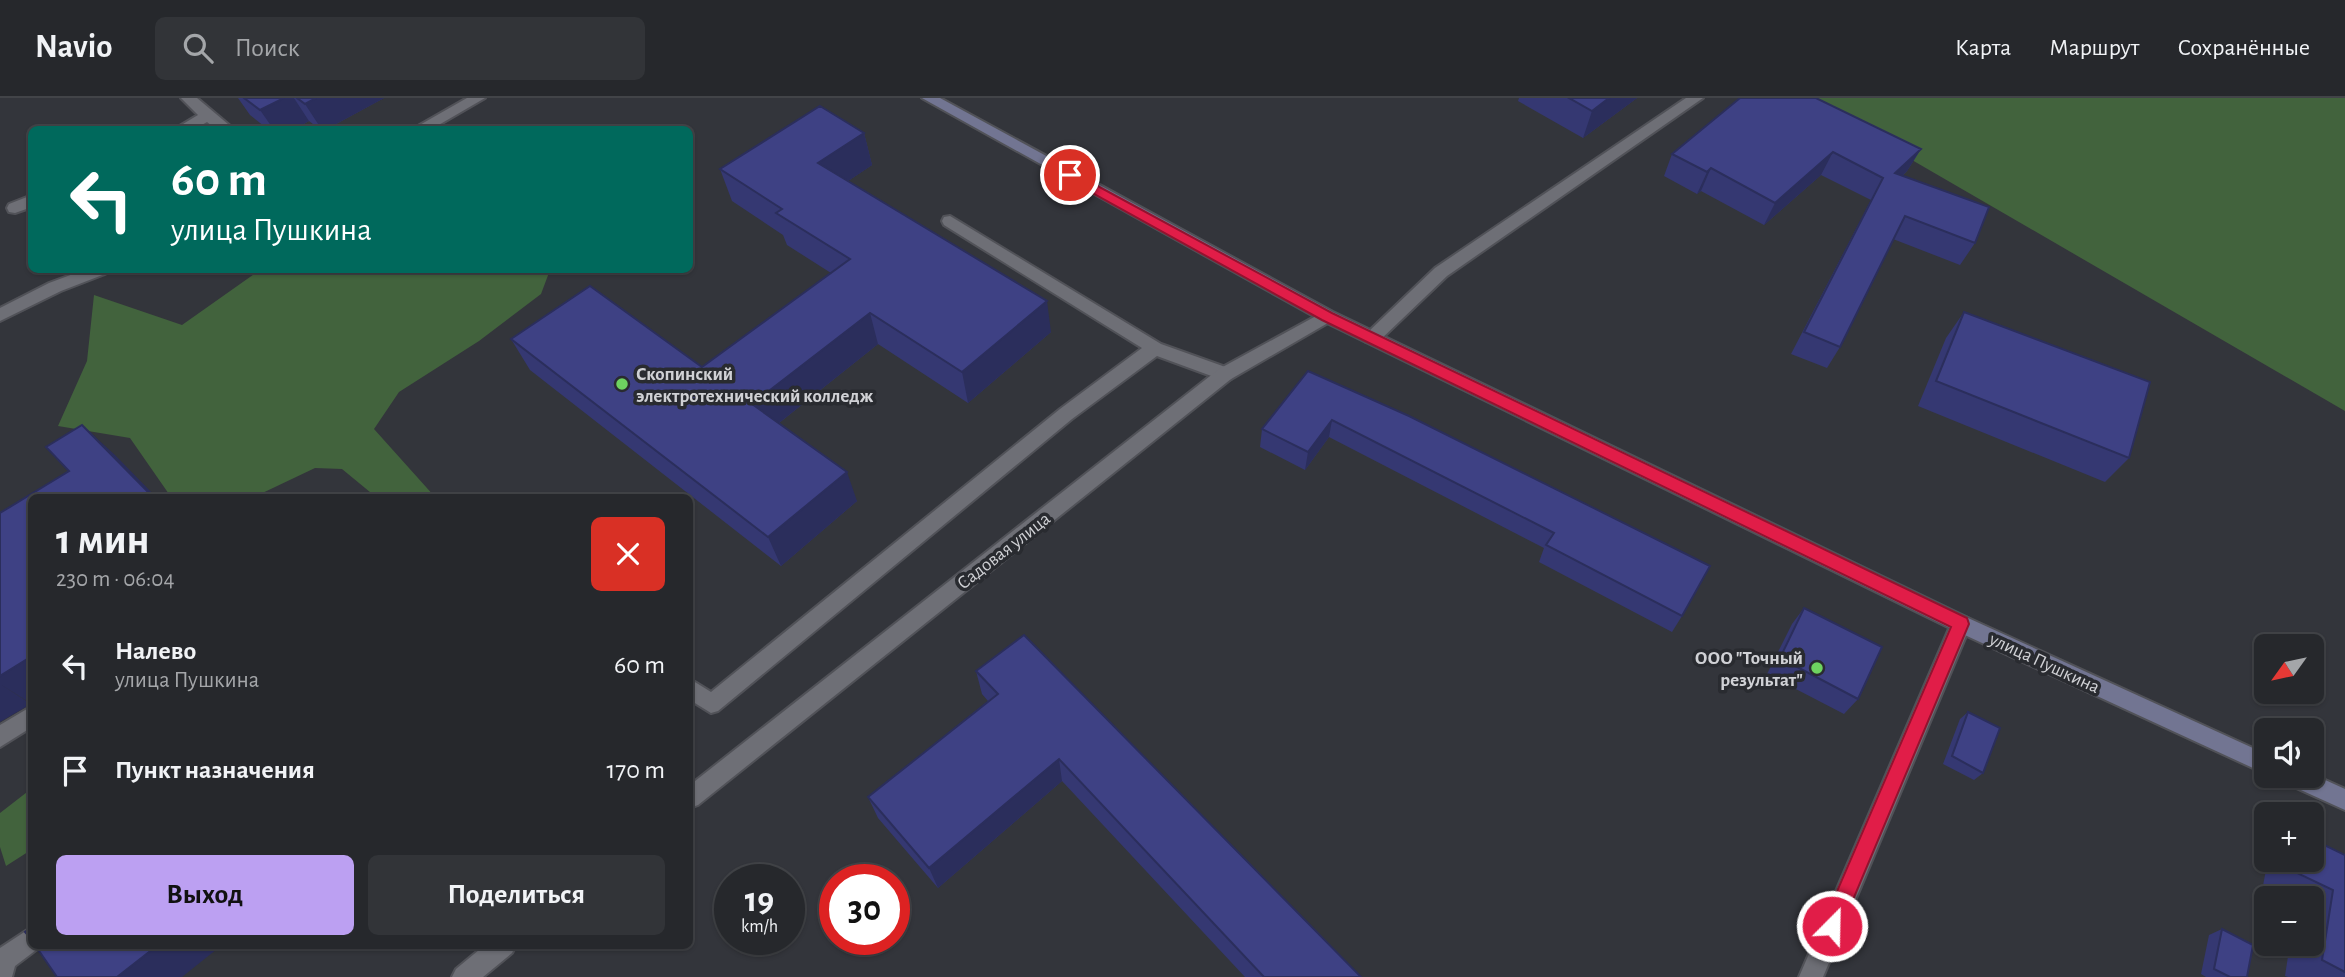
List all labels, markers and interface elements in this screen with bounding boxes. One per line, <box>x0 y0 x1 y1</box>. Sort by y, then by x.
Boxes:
search box <box>155 17 645 80</box>
icon: search <box>179 29 217 67</box>
text: Navio <box>35 31 113 64</box>
text: Поиск <box>235 35 300 61</box>
text: Карта <box>1955 36 2011 60</box>
text: Маршрут <box>2049 36 2139 60</box>
text: Сохранённые <box>2177 36 2310 60</box>
pin <box>1040 145 1100 205</box>
icon: left <box>56 154 147 245</box>
text: 60 m <box>171 156 267 205</box>
icon: arrive <box>1051 156 1089 194</box>
text: улица Пушкина <box>171 214 372 246</box>
place label: Скопинский электротехнический колледж <box>636 365 874 406</box>
marker: Скопинский электротехнический колледж <box>614 376 630 392</box>
street label: Садовая улица <box>954 509 1054 593</box>
button: close <box>591 517 665 591</box>
text: 1 мин <box>56 519 150 561</box>
text: 230 m · 06:04 <box>56 568 175 591</box>
street label: улица Пушкина <box>1985 629 2103 697</box>
north arrow <box>2254 634 2324 704</box>
map controls <box>2254 634 2324 956</box>
text: Налево <box>115 638 196 664</box>
icon: left <box>56 647 94 685</box>
place label: ООО "Точный результат" <box>1695 649 1803 690</box>
text: 60 m <box>614 652 665 678</box>
marker: ООО "Точный результат" <box>1809 660 1825 676</box>
text: улица Пушкина <box>115 669 259 692</box>
button: sound <box>2254 718 2324 788</box>
icon: arrive <box>56 752 94 790</box>
text: Пункт назначения <box>115 757 315 783</box>
text: 170 m <box>606 757 665 783</box>
button: + <box>2254 802 2324 872</box>
button: Выход <box>56 855 354 935</box>
button: Поделиться <box>368 855 665 935</box>
speed limit sign: 30 <box>819 864 910 955</box>
text: 19 <box>745 883 774 918</box>
button: − <box>2254 886 2324 956</box>
position arrow <box>1795 889 1869 963</box>
text: km/h <box>741 918 778 936</box>

